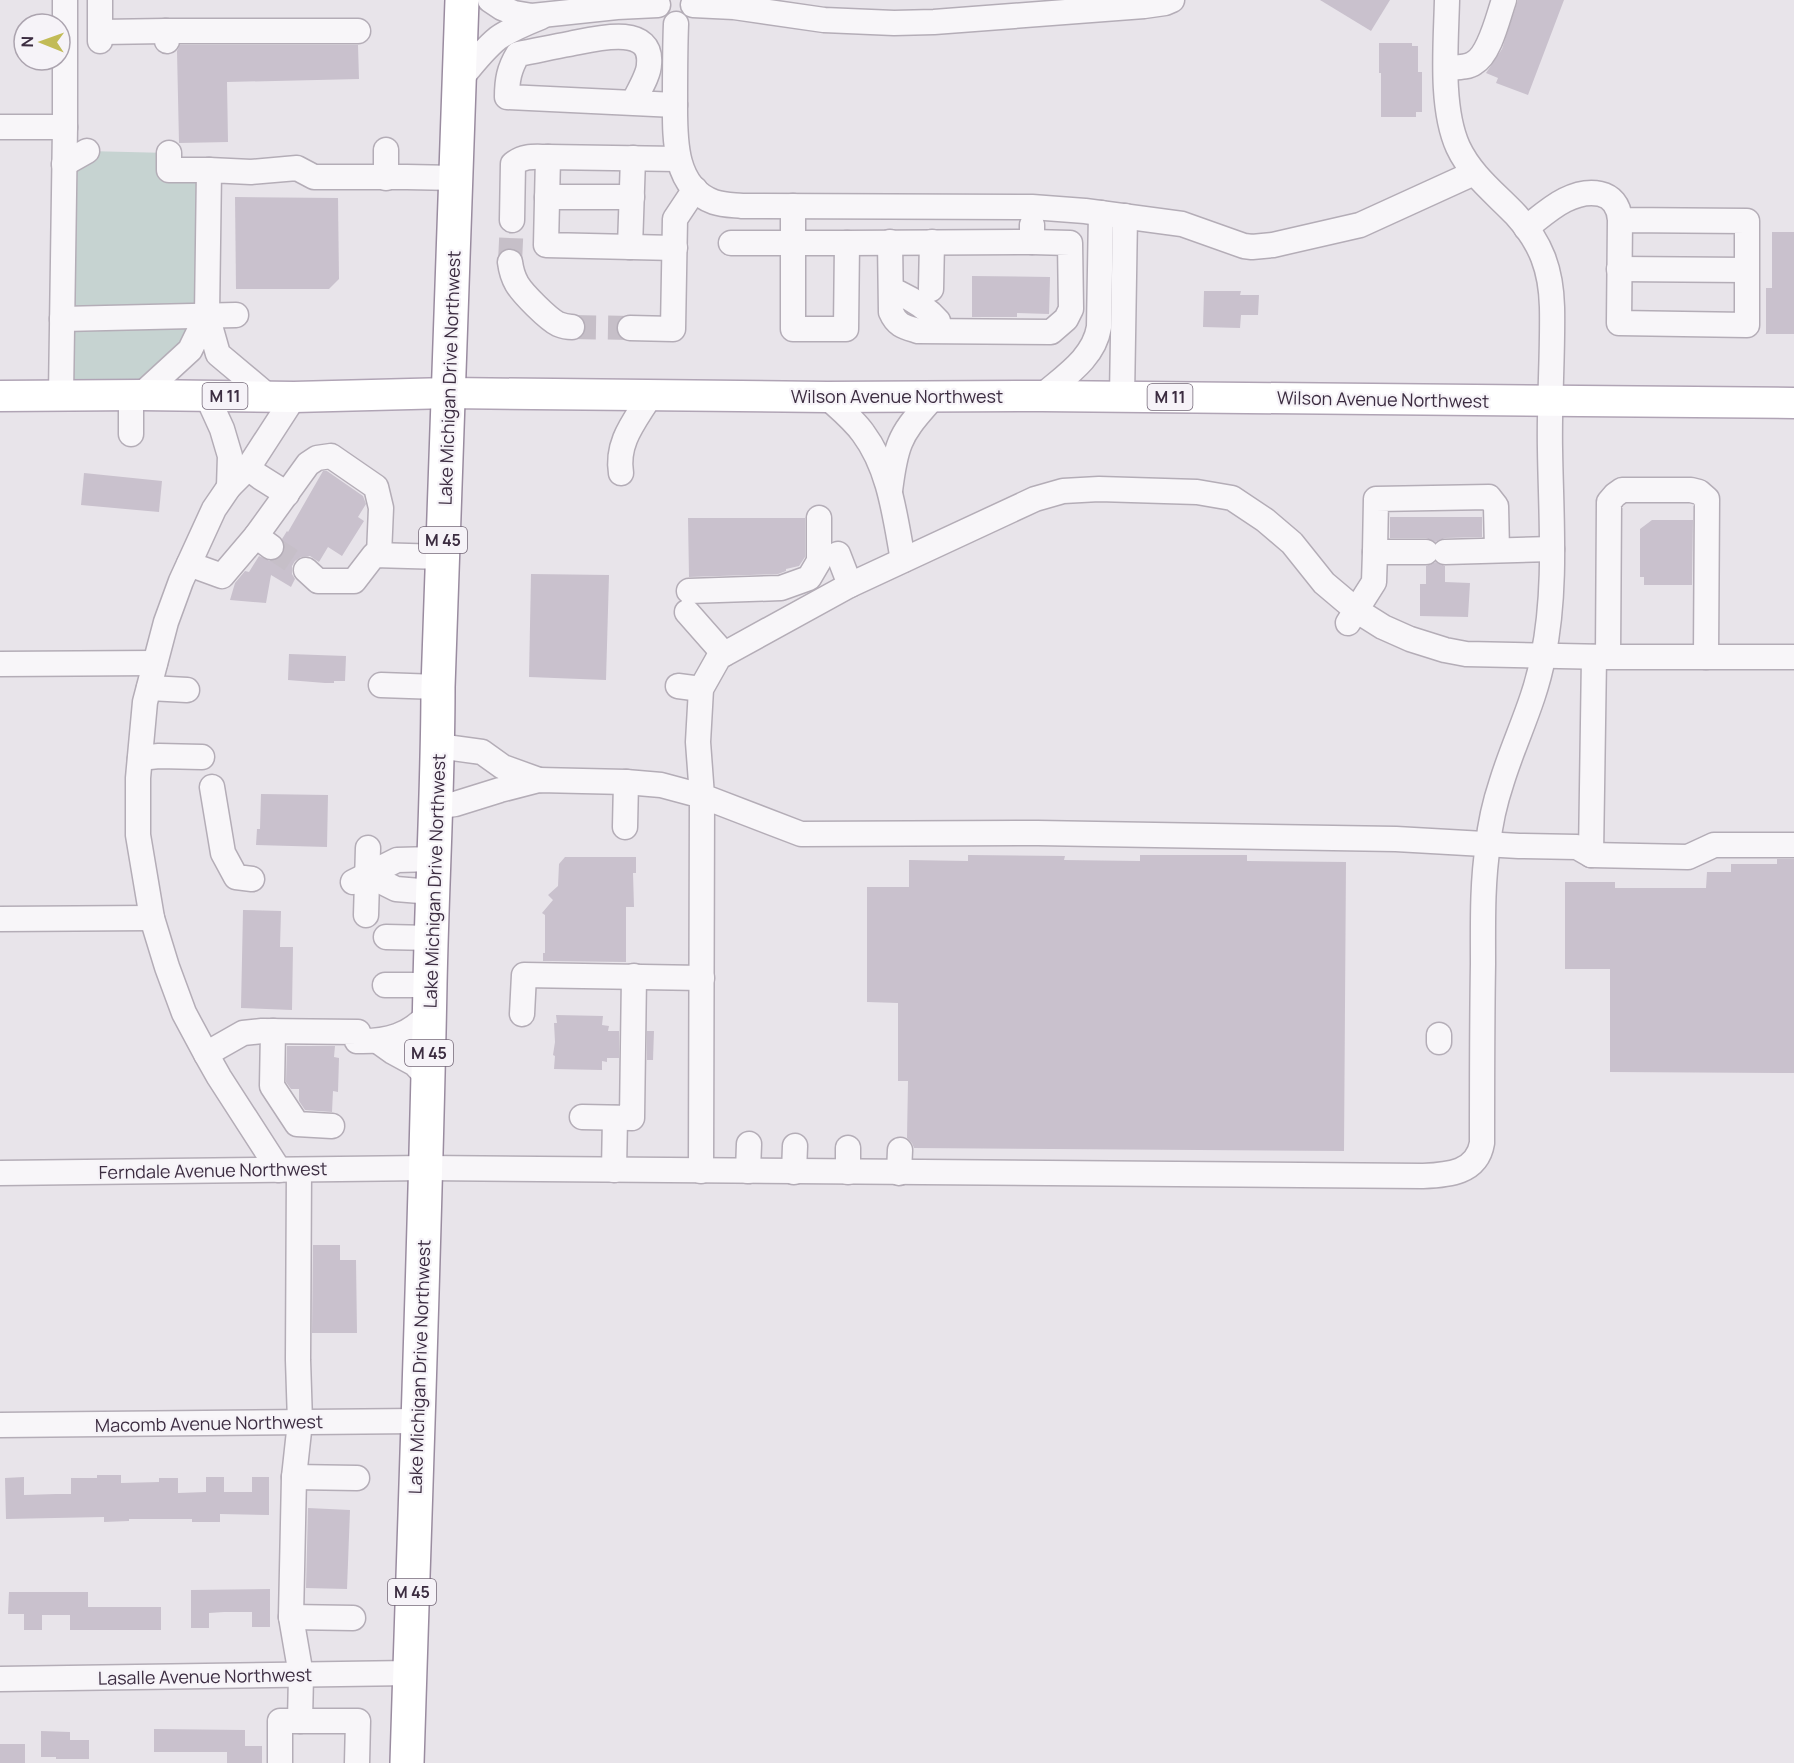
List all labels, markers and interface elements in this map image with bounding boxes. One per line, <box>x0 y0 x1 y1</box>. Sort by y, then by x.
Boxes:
north arrow <box>12 12 72 72</box>
text: N <box>16 36 38 48</box>
street label: Lake Michigan Drive Northwest <box>433 250 465 506</box>
road number: M 11 <box>202 383 248 409</box>
street label: Wilson Avenue Northwest <box>791 384 1003 408</box>
road number: M 11 <box>1148 384 1192 410</box>
street label: Wilson Avenue Northwest <box>1277 385 1489 413</box>
road number: M 45 <box>419 527 467 553</box>
street label: Lake Michigan Drive Northwest <box>418 753 450 1009</box>
road number: M 45 <box>405 1040 453 1066</box>
street label: Ferndale Avenue Northwest <box>98 1156 328 1184</box>
street label: Lake Michigan Drive Northwest <box>403 1239 435 1495</box>
street label: Macomb Avenue Northwest <box>95 1409 323 1437</box>
road number: M 45 <box>388 1579 436 1605</box>
street label: Lasalle Avenue Northwest <box>98 1662 312 1690</box>

